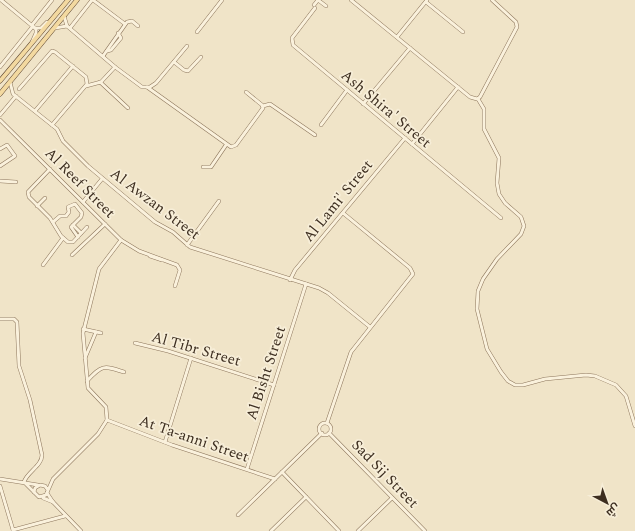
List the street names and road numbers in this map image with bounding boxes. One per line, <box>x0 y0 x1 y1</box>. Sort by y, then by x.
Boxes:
street label: Ash Shira' Street <box>336 64 436 154</box>
street label: Al Reef Street <box>39 142 121 224</box>
street label: Al Lami' Street <box>297 155 379 247</box>
street label: Al Awzan Street <box>105 162 205 246</box>
street label: Al Bisht Street <box>240 323 292 423</box>
street label: Al Tibr Street <box>149 325 243 373</box>
street label: At Ta-anni Street <box>136 409 252 469</box>
street label: Sad Sij Street <box>346 434 424 514</box>

